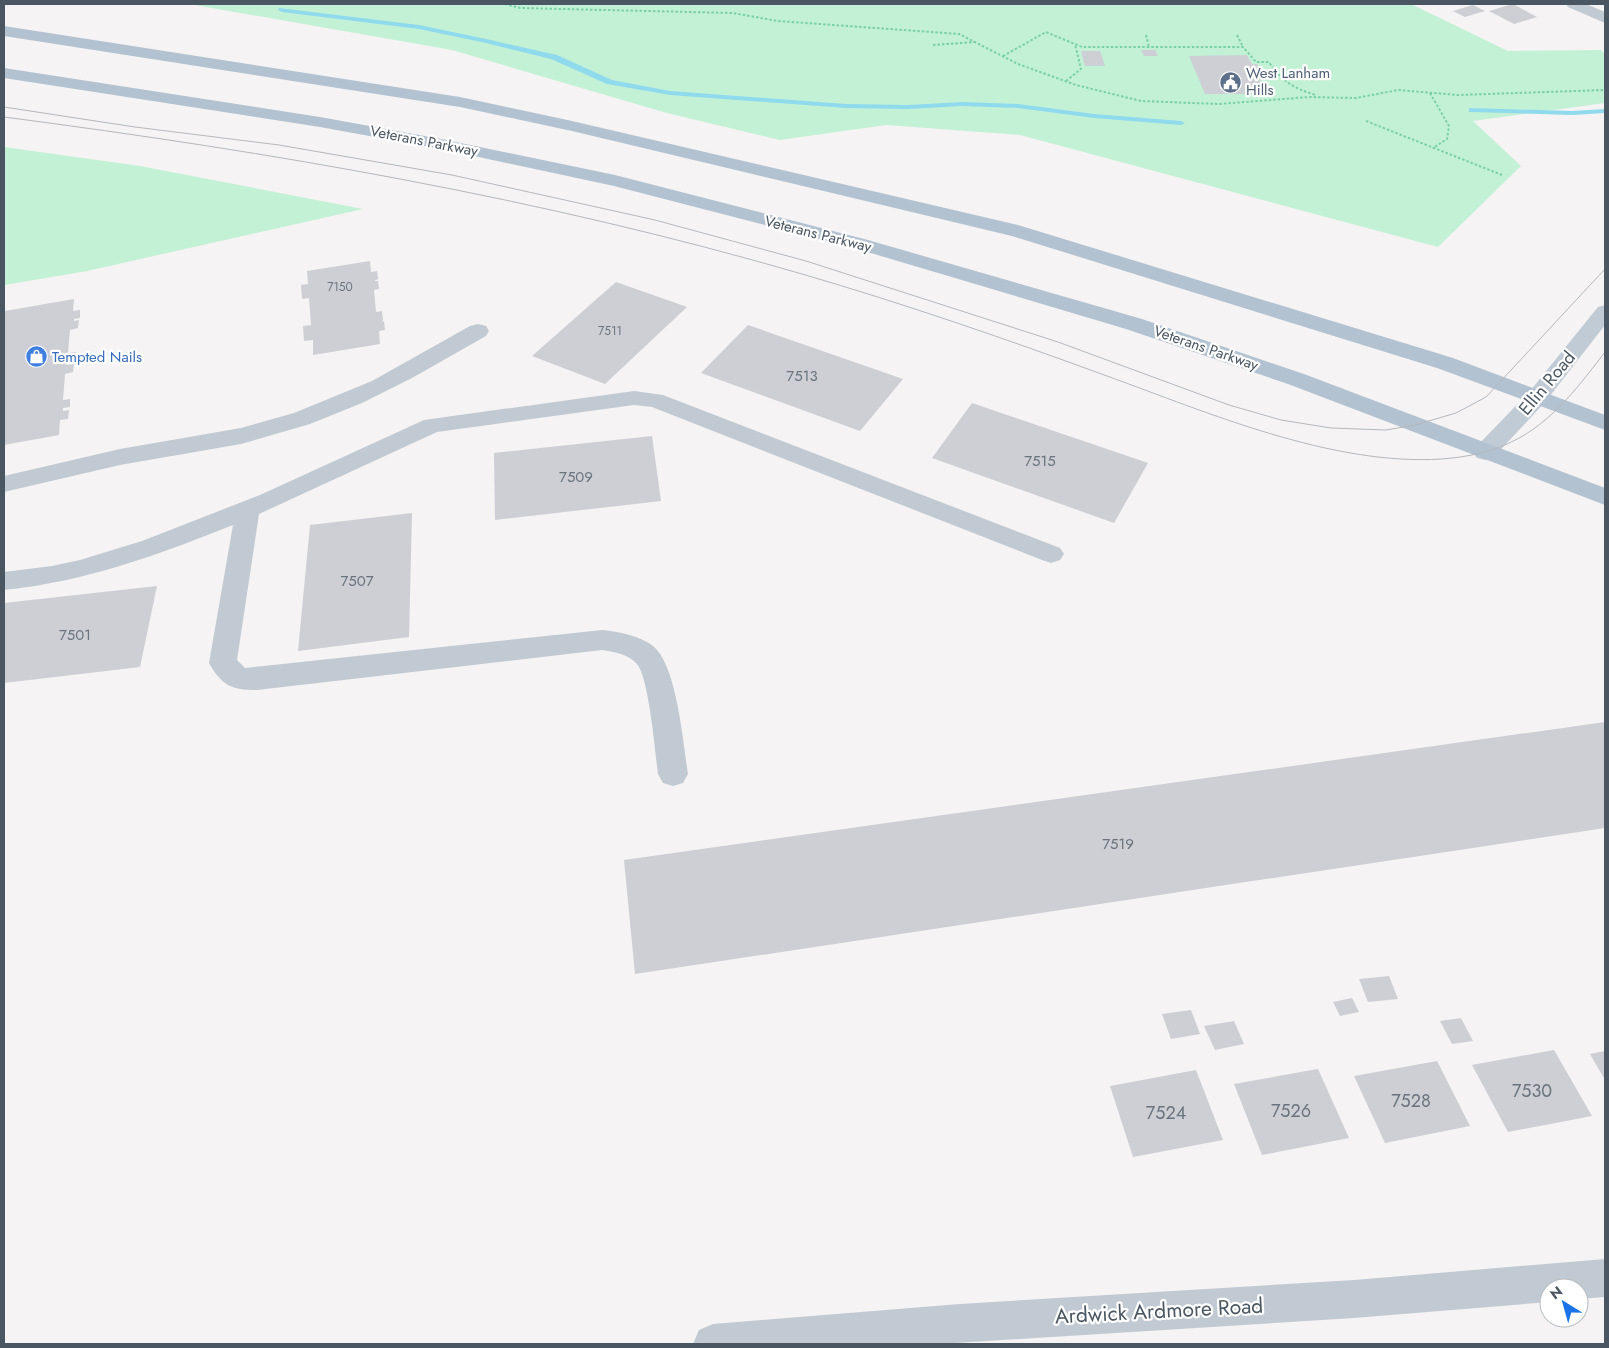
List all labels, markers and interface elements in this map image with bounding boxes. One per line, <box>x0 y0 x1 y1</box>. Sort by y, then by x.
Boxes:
place label: West Lanham Hills <box>1246 62 1330 101</box>
public building icon: West Lanham Hills <box>1218 70 1242 94</box>
street label: Veterans Parkway <box>368 120 480 162</box>
street label: Veterans Parkway <box>762 210 874 258</box>
house number: 7150 <box>327 278 353 296</box>
street label: Veterans Parkway <box>1151 320 1262 376</box>
house number: 7511 <box>598 322 622 340</box>
shop icon: Tempted Nails <box>24 345 48 369</box>
street label: Ellin Road <box>1512 345 1582 421</box>
place label: Tempted Nails <box>52 346 142 368</box>
house number: 7513 <box>786 365 818 387</box>
house number: 7515 <box>1024 450 1056 472</box>
house number: 7509 <box>559 466 593 488</box>
house number: 7507 <box>340 570 374 592</box>
house number: 7501 <box>59 624 91 646</box>
house number: 7519 <box>1102 833 1134 855</box>
house number: 7530 <box>1512 1078 1552 1104</box>
house number: 7528 <box>1391 1088 1431 1114</box>
house number: 7526 <box>1271 1098 1311 1124</box>
house number: 7524 <box>1146 1100 1186 1126</box>
north arrow <box>1539 1278 1589 1328</box>
text: N <box>1546 1281 1567 1304</box>
street label: Ardwick Ardmore Road <box>1054 1291 1264 1331</box>

